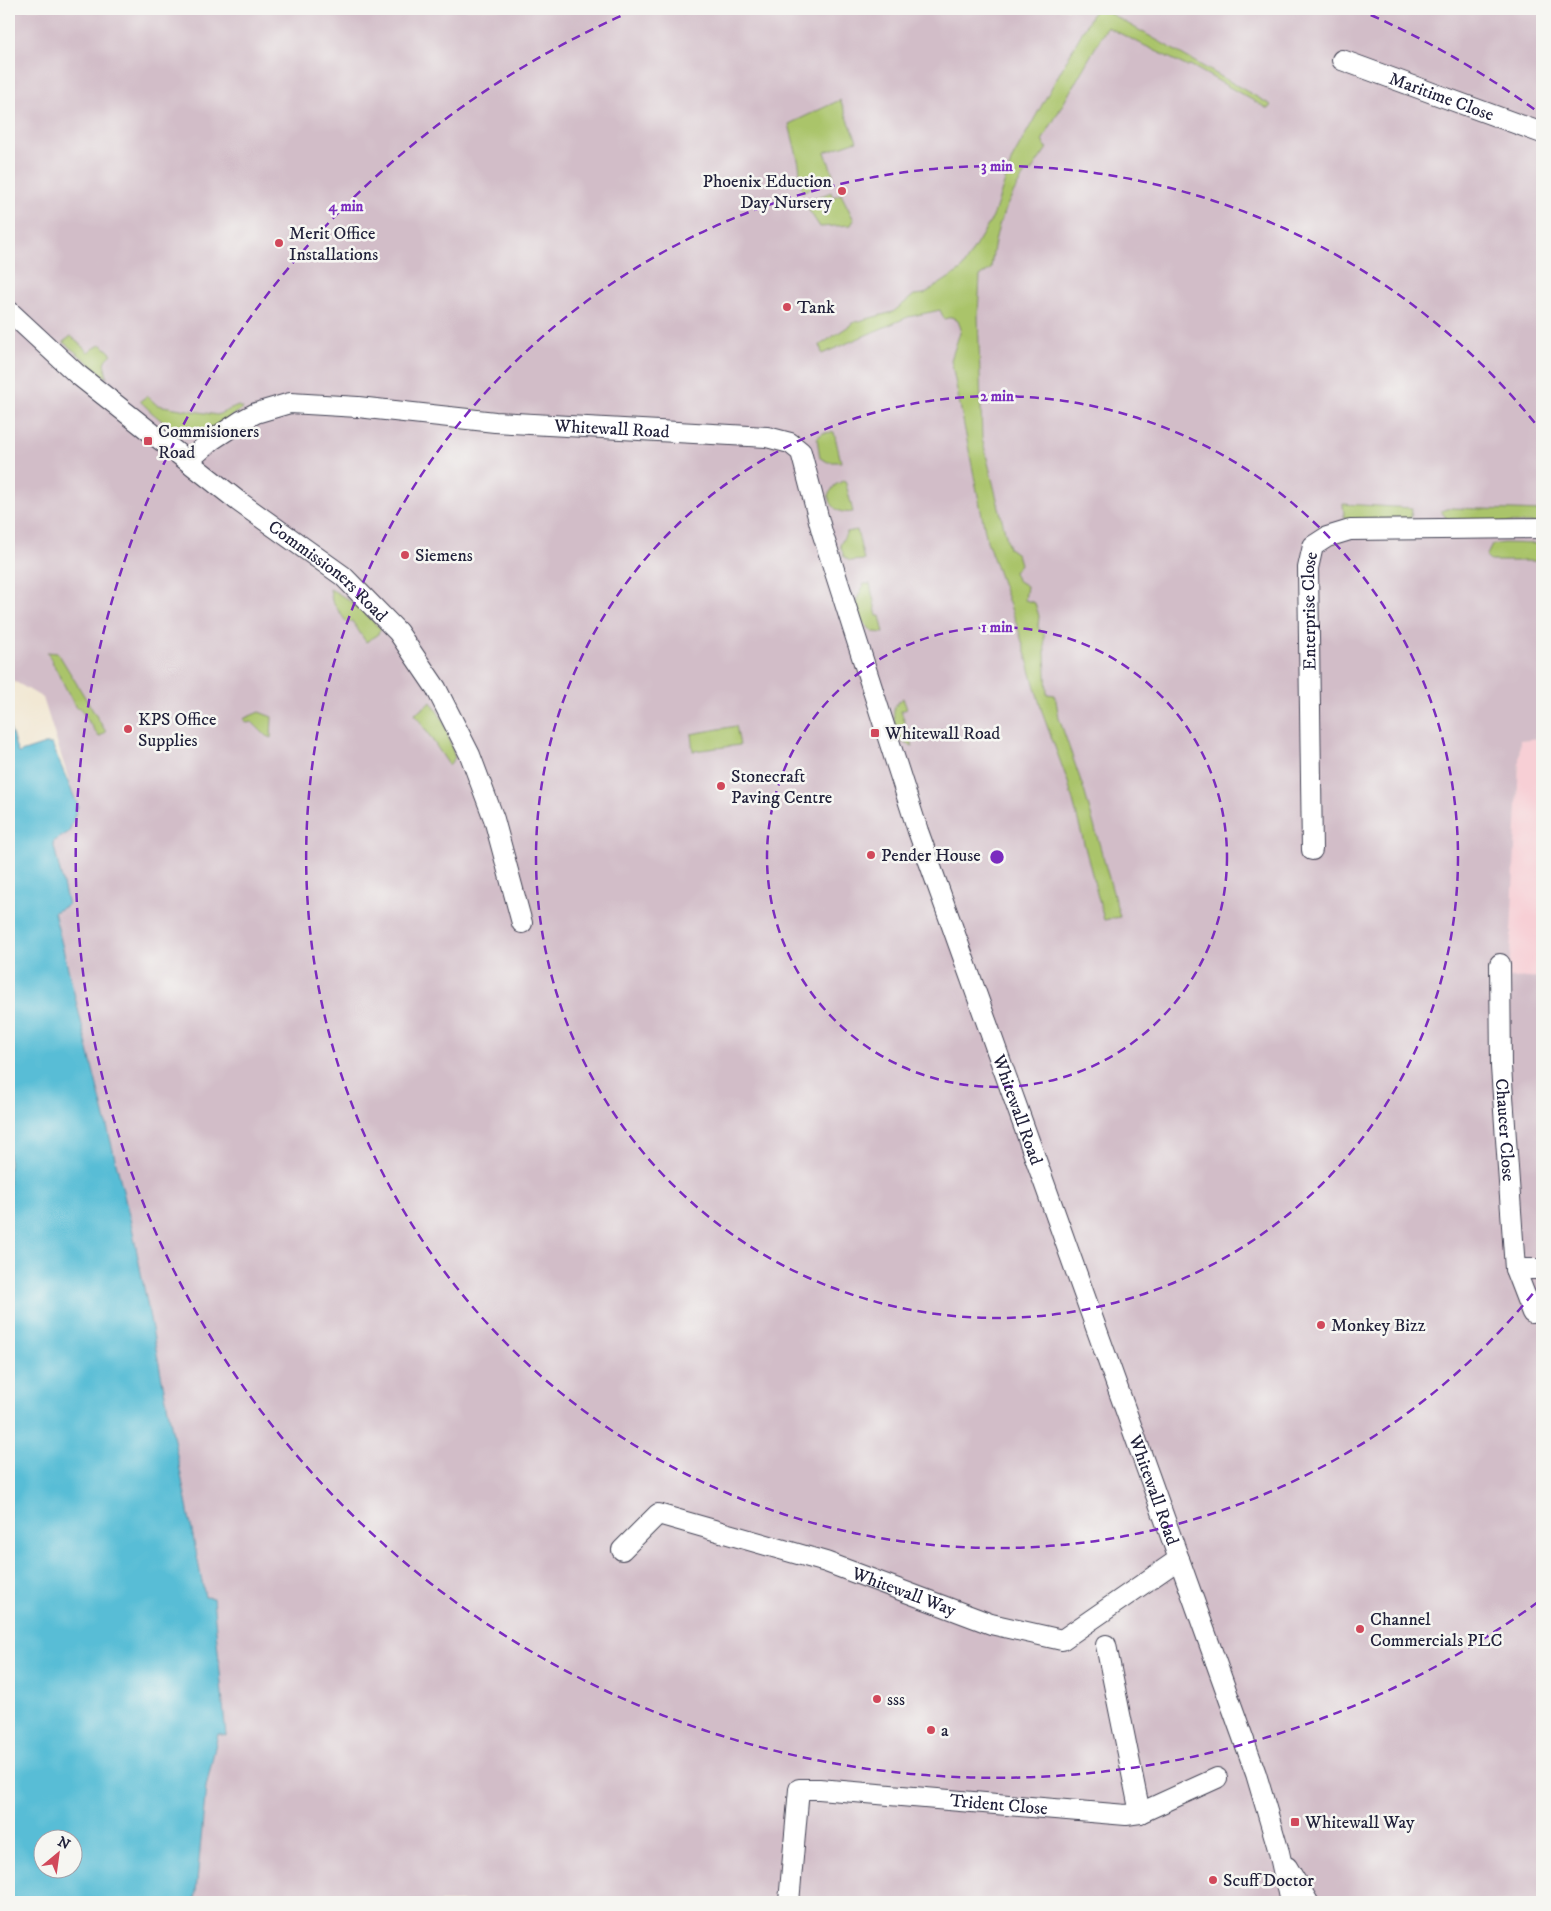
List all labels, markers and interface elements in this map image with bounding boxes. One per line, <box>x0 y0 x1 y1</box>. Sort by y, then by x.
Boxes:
street label: Maritime Close <box>1386 68 1497 127</box>
text: 3 min <box>981 157 1013 176</box>
place label: Phoenix Eduction Day Nursery <box>702 171 833 214</box>
marker: Phoenix Eduction Day Nursery <box>836 185 848 197</box>
text: 4 min <box>328 197 364 216</box>
place label: Merit Office Installations <box>289 223 378 266</box>
marker: Merit Office Installations <box>273 237 285 249</box>
place label: Tank <box>797 297 835 319</box>
marker: Tank <box>781 301 793 313</box>
text: 2 min <box>980 387 1014 406</box>
street label: Whitewall Road <box>553 415 670 444</box>
place label: Commisioners Road <box>158 421 259 464</box>
marker: Commisioners Road <box>142 435 154 447</box>
street label: Commissioners Road <box>264 516 392 627</box>
place label: Siemens <box>415 545 473 567</box>
marker: Siemens <box>399 549 411 561</box>
street label: Enterprise Close <box>1298 550 1323 671</box>
text: 1 min <box>981 618 1013 637</box>
place label: KPS Office Supplies <box>138 709 216 752</box>
marker: KPS Office Supplies <box>122 723 134 735</box>
place label: Whitewall Road <box>884 723 1000 745</box>
marker: Whitewall Road <box>869 727 881 739</box>
place label: Stonecraft Paving Centre <box>731 766 832 809</box>
marker: Stonecraft Paving Centre <box>715 780 727 792</box>
place label: Pender House <box>881 845 981 867</box>
centre of rings <box>988 848 1006 866</box>
marker: Pender House <box>865 849 877 861</box>
street label: Whitewall Road <box>987 1051 1047 1168</box>
street label: Chaucer Close <box>1490 1078 1519 1182</box>
place label: Monkey Bizz <box>1331 1315 1426 1337</box>
marker: Monkey Bizz <box>1315 1319 1327 1331</box>
street label: Whitewall Road <box>1123 1431 1183 1548</box>
street label: Whitewall Way <box>848 1562 959 1622</box>
place label: Channel Commercials PLC <box>1370 1609 1503 1652</box>
marker: Channel Commercials PLC <box>1354 1623 1366 1635</box>
place label: sss <box>887 1689 905 1711</box>
marker: sss <box>871 1693 883 1705</box>
place label: a <box>941 1720 949 1742</box>
marker: a <box>925 1724 937 1736</box>
street label: Trident Close <box>949 1790 1049 1820</box>
place label: Whitewall Way <box>1304 1812 1415 1834</box>
marker: Whitewall Way <box>1289 1816 1301 1828</box>
north arrow <box>32 1828 82 1878</box>
text: N <box>54 1833 74 1854</box>
place label: Scuff Doctor <box>1223 1870 1314 1892</box>
marker: Scuff Doctor <box>1207 1874 1219 1886</box>

